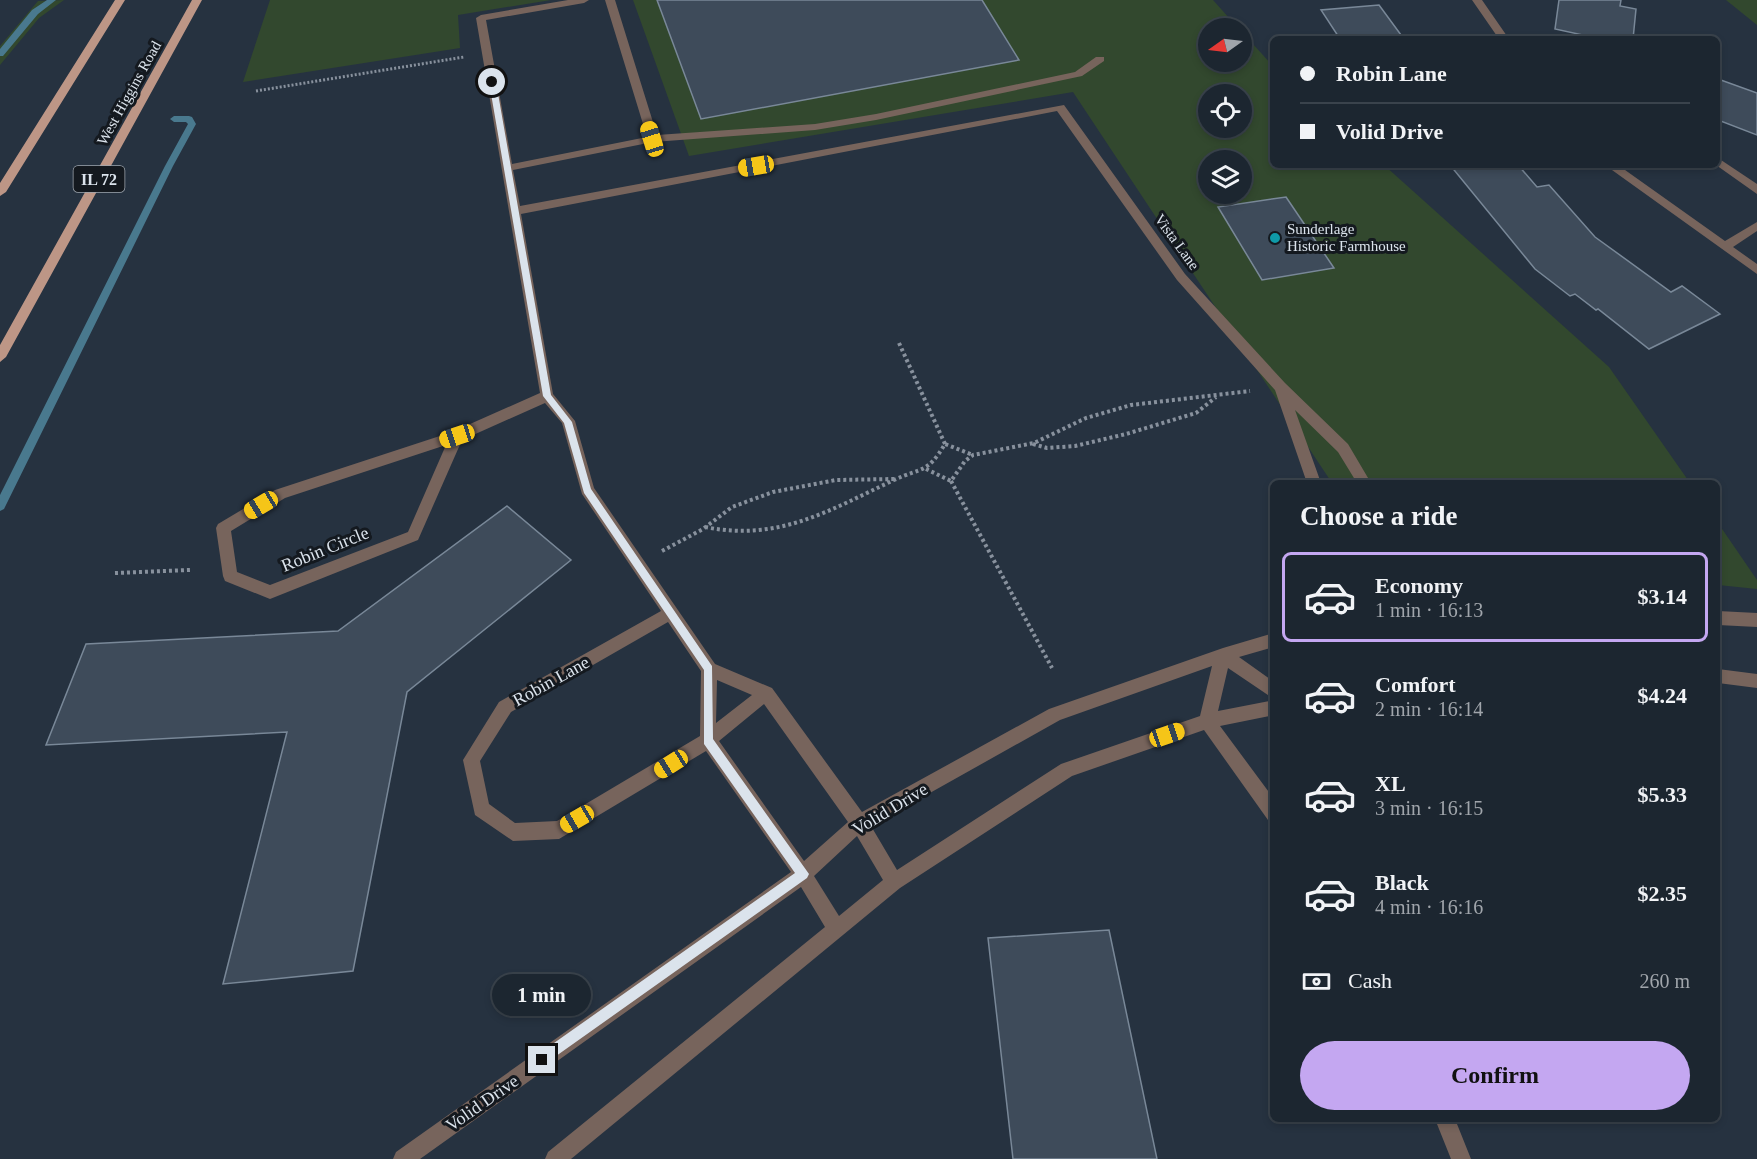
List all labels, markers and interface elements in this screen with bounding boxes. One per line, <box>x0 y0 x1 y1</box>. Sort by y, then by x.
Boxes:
north arrow <box>1198 18 1252 72</box>
map controls <box>1198 18 1252 204</box>
street label: West Higgins Road <box>94 38 164 148</box>
text: Robin Lane <box>1336 61 1447 86</box>
route start <box>478 68 505 95</box>
button: locate <box>1198 84 1252 138</box>
car <box>638 119 666 159</box>
text: Volid Drive <box>1336 119 1443 144</box>
button: layers <box>1198 150 1252 204</box>
car <box>737 154 775 178</box>
road number: IL 72 <box>74 166 124 192</box>
street label: Vista Lane <box>1152 211 1203 273</box>
place label: Sunderlage Historic Farmhouse <box>1287 221 1406 254</box>
marker: Sunderlage Historic Farmhouse <box>1268 231 1282 245</box>
car <box>437 422 477 450</box>
car <box>241 488 281 522</box>
text: Choose a ride <box>1300 501 1458 531</box>
street label: Robin Circle <box>278 522 372 576</box>
icon: car <box>1303 570 1357 624</box>
text: Economy <box>1375 573 1463 598</box>
text: $3.14 <box>1638 584 1687 609</box>
text: 1 min · 16:13 <box>1375 599 1483 621</box>
street label: Robin Lane <box>509 652 593 710</box>
icon: car <box>1303 669 1357 723</box>
text: Comfort <box>1375 672 1456 697</box>
text: $4.24 <box>1638 683 1687 708</box>
text: 2 min · 16:14 <box>1375 698 1483 720</box>
car <box>1147 721 1187 749</box>
car <box>651 747 691 781</box>
icon: car <box>1303 768 1357 822</box>
text: XL <box>1375 771 1406 796</box>
street label: Volid Drive <box>849 779 931 839</box>
text: $5.33 <box>1638 782 1687 807</box>
text: 3 min · 16:15 <box>1375 797 1483 819</box>
car <box>557 802 597 836</box>
icon: car <box>1303 867 1357 921</box>
text: Black <box>1375 870 1429 895</box>
text: $2.35 <box>1638 881 1687 906</box>
text: 4 min · 16:16 <box>1375 896 1483 918</box>
icon: cash <box>1300 965 1333 998</box>
text: Cash <box>1348 968 1392 993</box>
text: 260 m <box>1639 970 1690 992</box>
callout: 1 min <box>492 973 592 1015</box>
text: 1 min <box>517 984 566 1006</box>
button: Confirm <box>1300 1041 1690 1110</box>
route end <box>528 1046 555 1073</box>
street label: Volid Drive <box>442 1071 522 1135</box>

